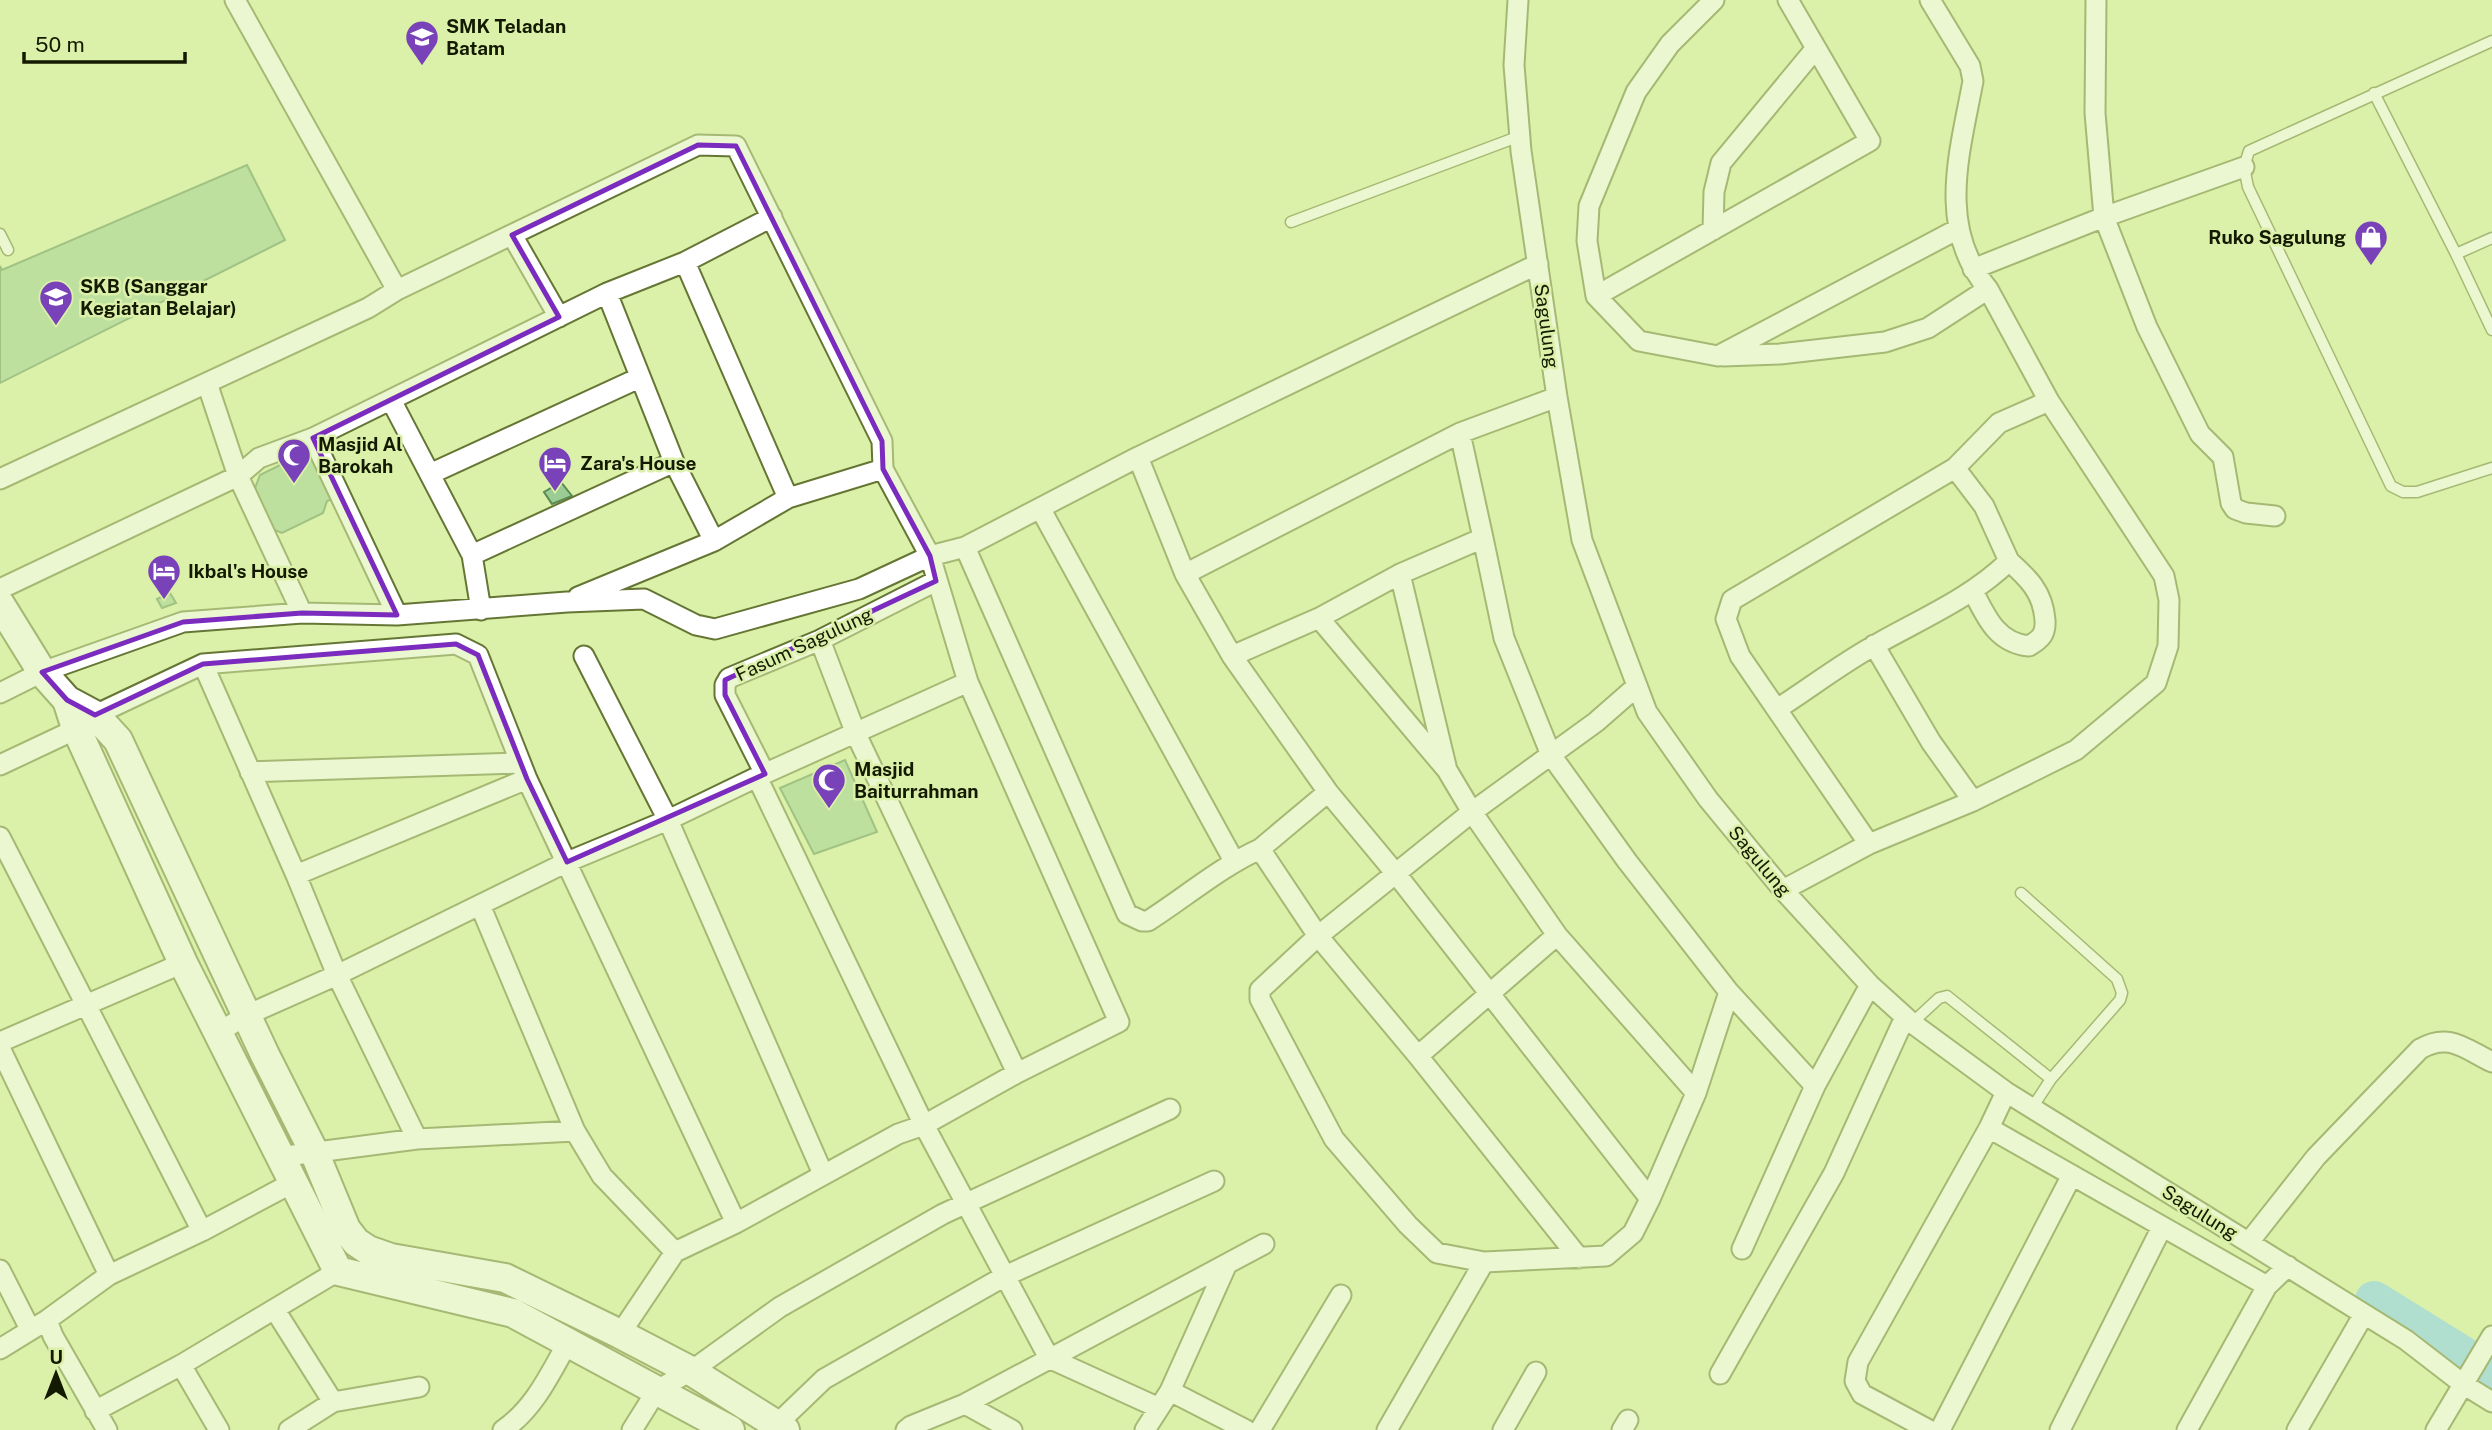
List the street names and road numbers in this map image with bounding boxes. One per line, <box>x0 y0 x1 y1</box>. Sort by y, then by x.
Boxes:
street label: Sagulung <box>1530 282 1564 370</box>
street label: Fasum Sagulung <box>732 603 876 685</box>
street label: Sagulung <box>1724 821 1796 901</box>
street label: Sagulung <box>2158 1180 2242 1244</box>

